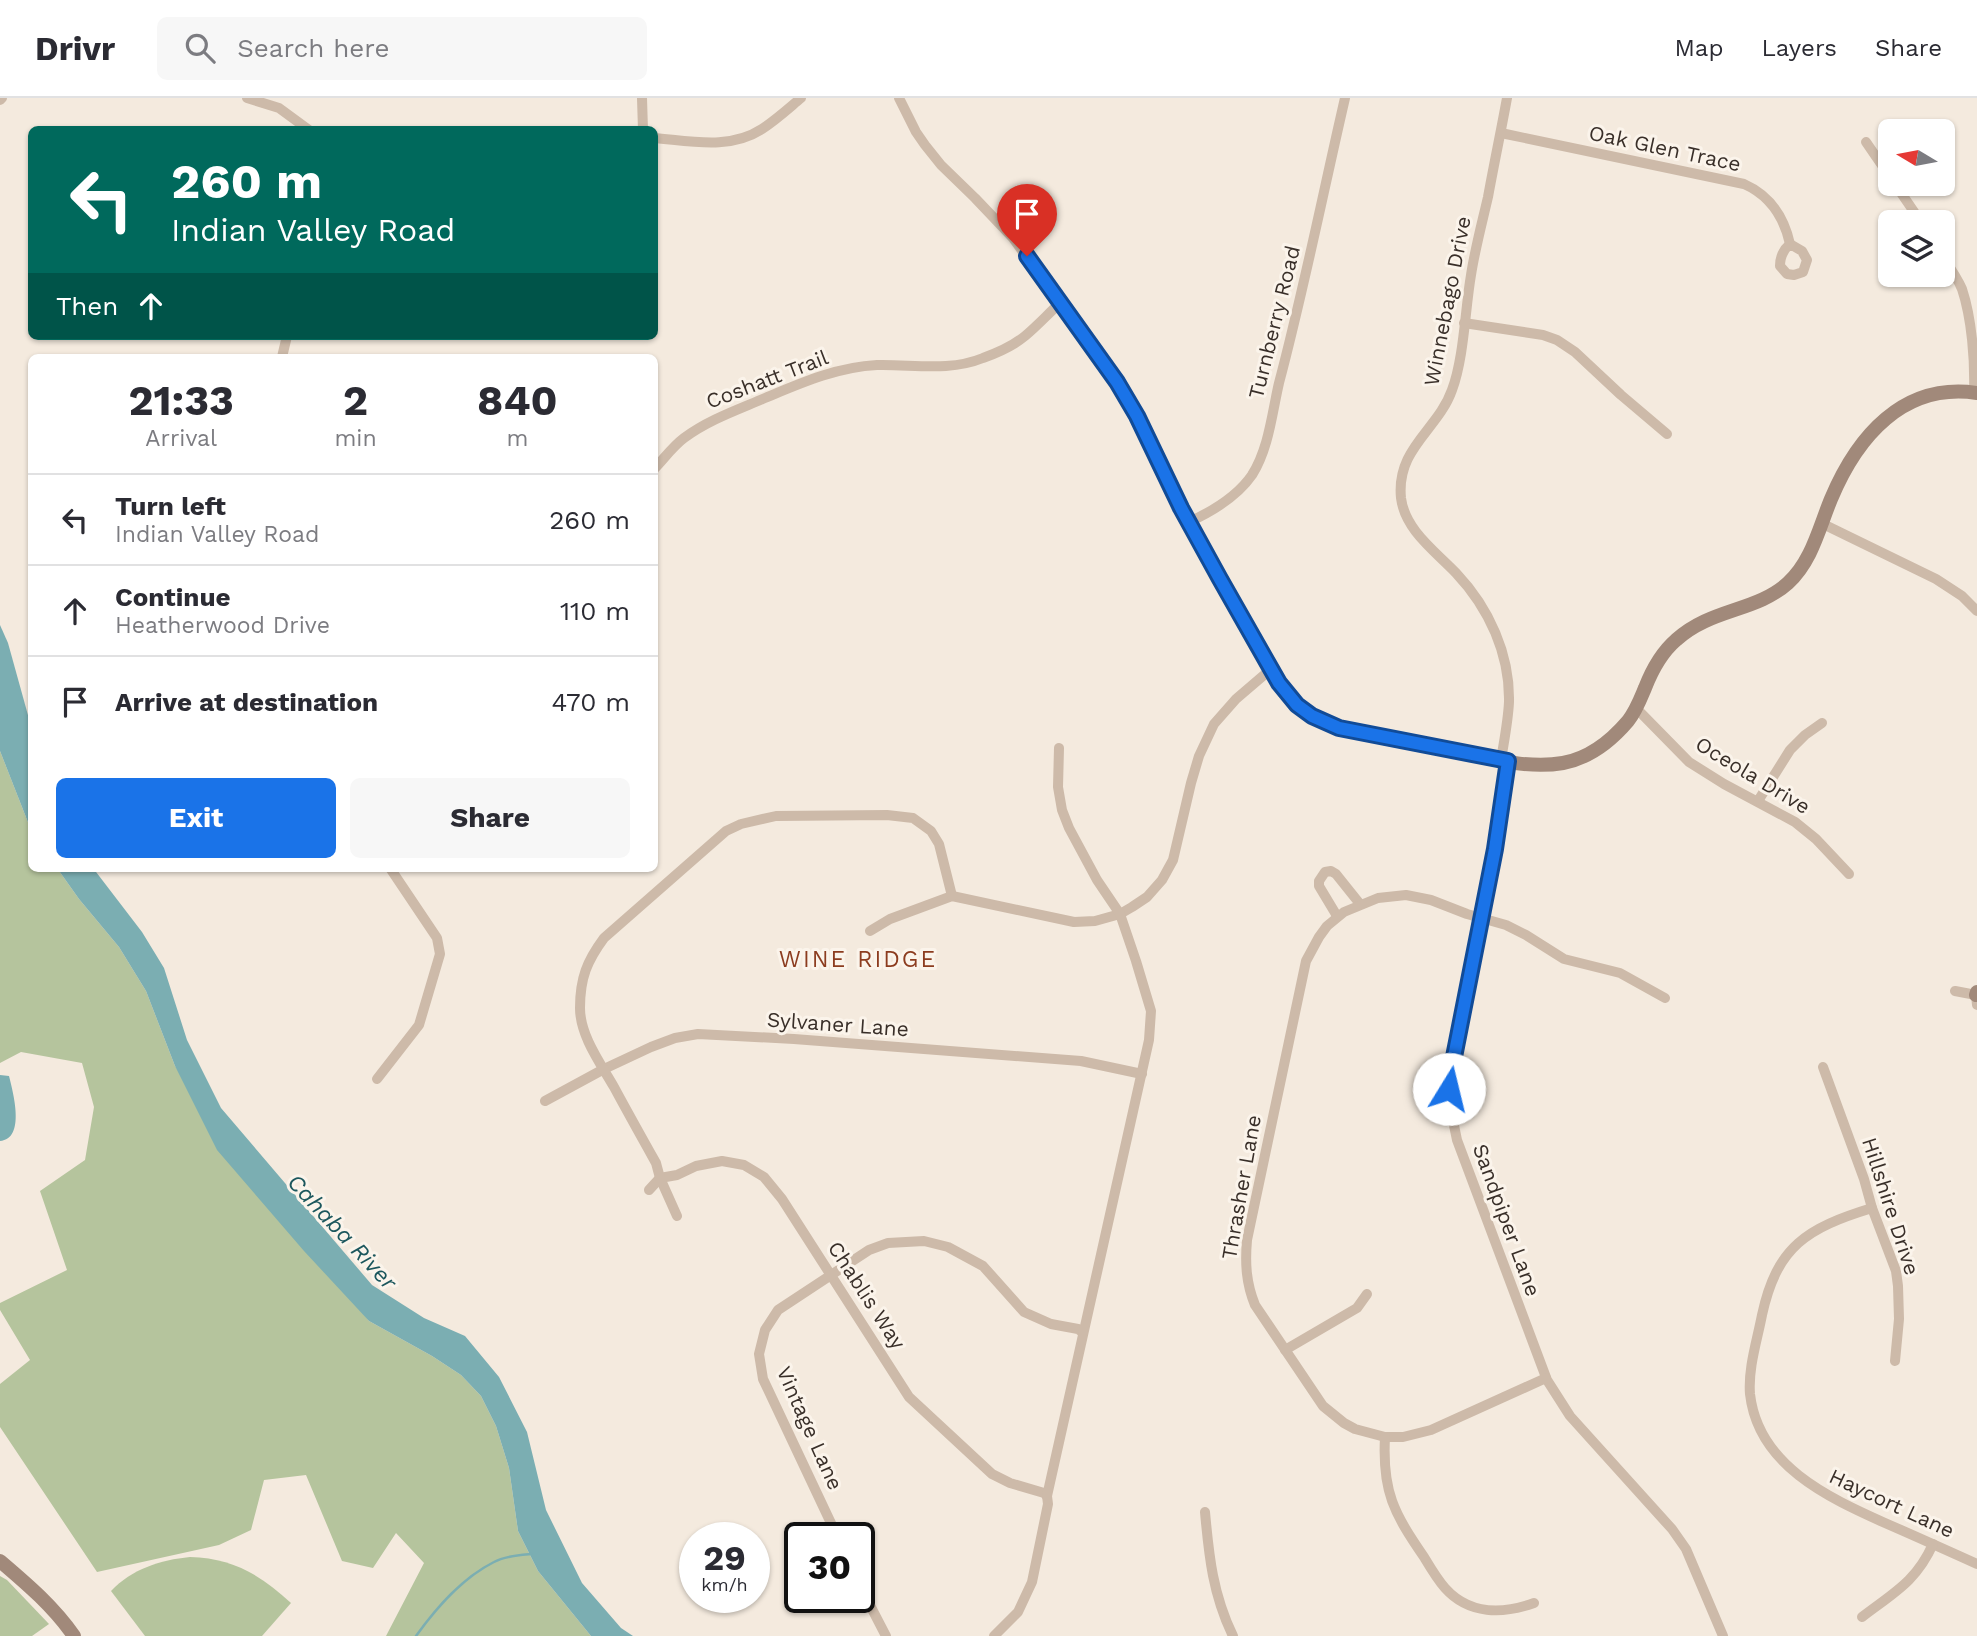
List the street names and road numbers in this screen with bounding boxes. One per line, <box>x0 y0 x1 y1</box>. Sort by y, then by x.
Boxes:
street label: Oak Glen Trace <box>1587 120 1743 176</box>
street label: Winnebago Drive <box>1418 214 1476 388</box>
street label: Turnberry Road <box>1243 243 1305 401</box>
street label: Coshatt Trail <box>702 344 832 414</box>
street label: Oceola Drive <box>1691 731 1815 819</box>
street label: Sylvaner Lane <box>766 1007 910 1041</box>
street label: Thrasher Lane <box>1216 1113 1266 1261</box>
street label: Hillshire Drive <box>1857 1134 1925 1278</box>
street label: Sandpiper Lane <box>1468 1140 1546 1300</box>
street label: Chablis Way <box>823 1236 911 1354</box>
street label: Vintage Lane <box>772 1362 848 1494</box>
street label: Haycort Lane <box>1825 1463 1959 1543</box>

